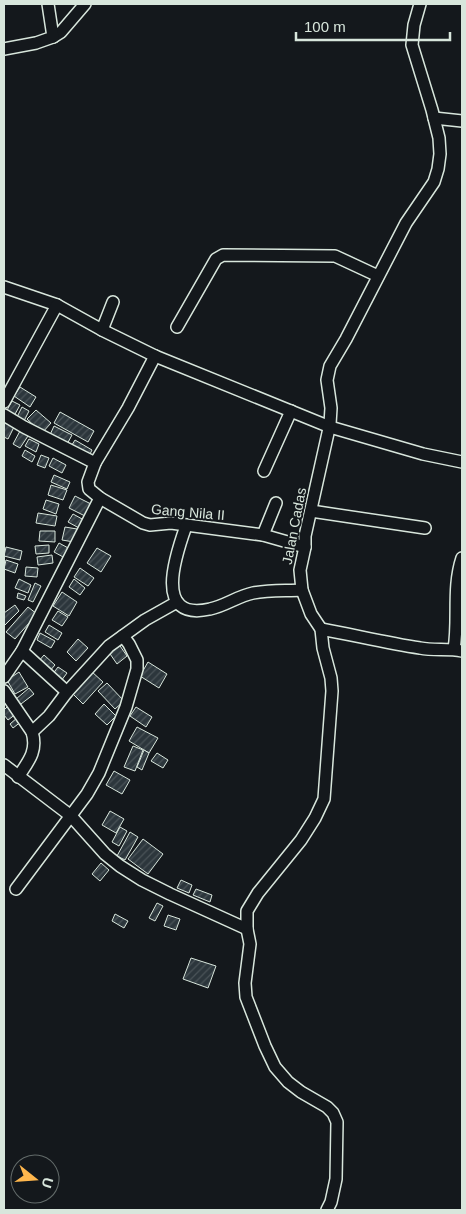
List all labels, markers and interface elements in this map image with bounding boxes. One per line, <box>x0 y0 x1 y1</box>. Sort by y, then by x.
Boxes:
scale bar <box>296 10 450 42</box>
text: 100 m <box>304 18 346 35</box>
street label: Jalan Cadas <box>279 486 309 566</box>
street label: Gang Nila II <box>150 501 226 523</box>
north arrow <box>10 1154 60 1204</box>
text: U <box>38 1176 57 1190</box>

